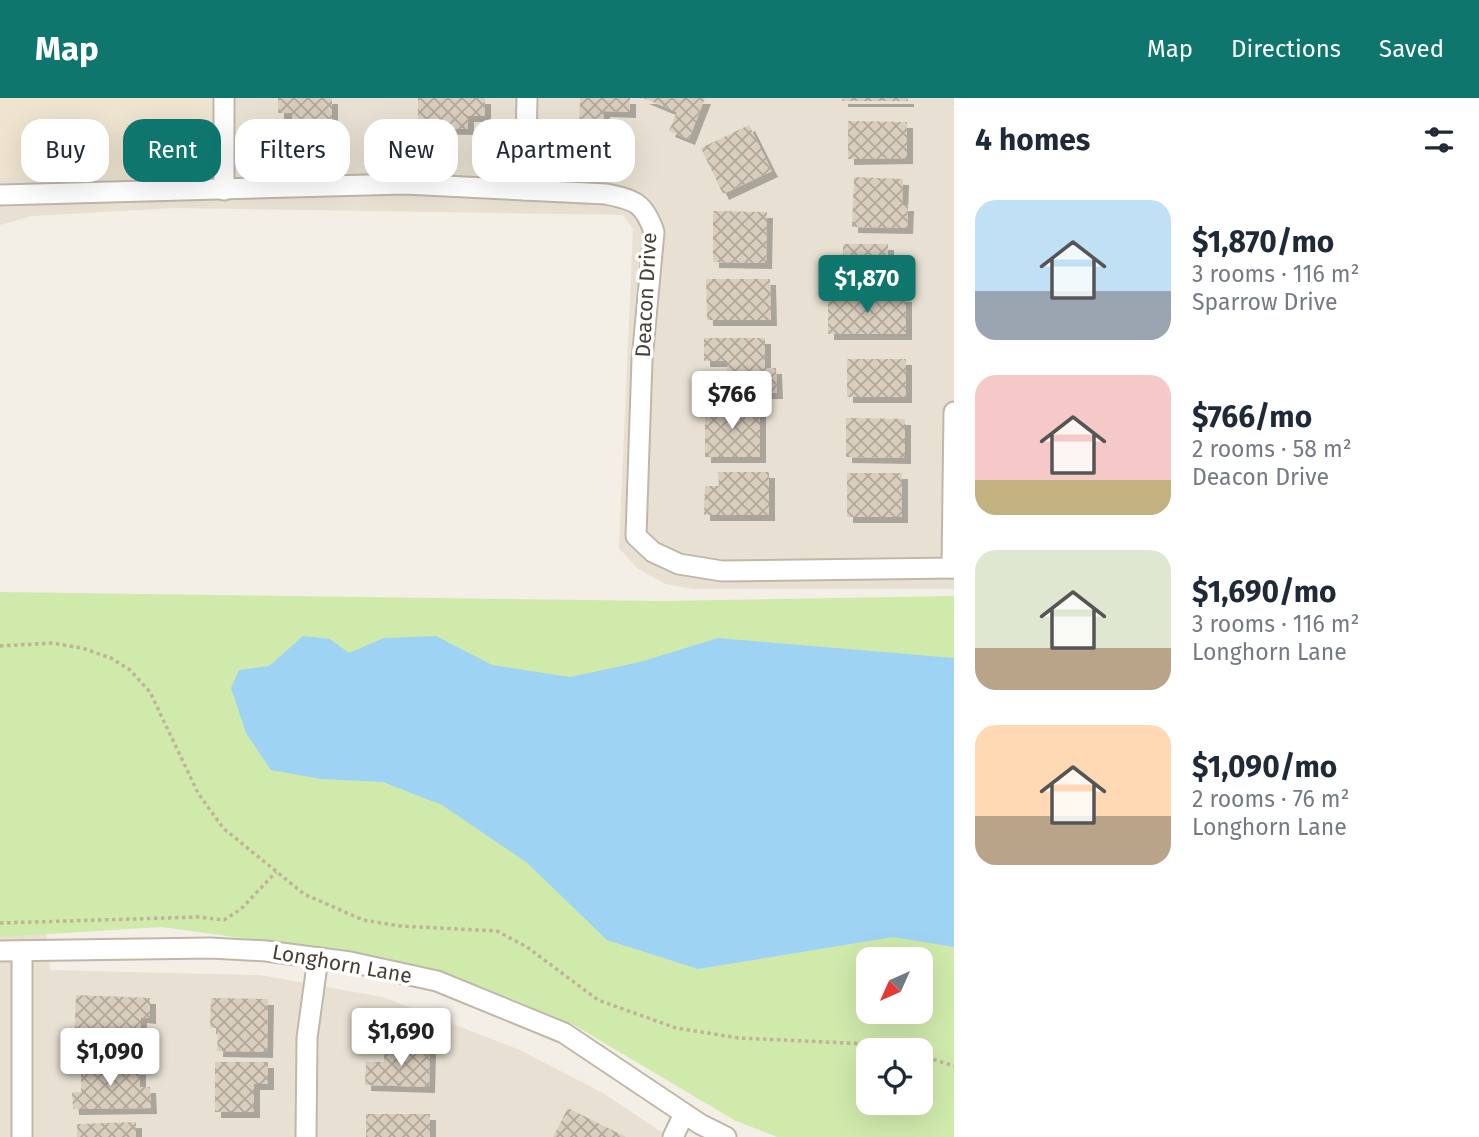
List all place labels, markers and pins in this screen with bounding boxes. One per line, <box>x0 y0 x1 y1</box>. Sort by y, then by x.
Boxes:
pin: $1,870 <box>810 256 924 315</box>
pin: $766 <box>691 372 773 431</box>
pin: $1,690 <box>344 1009 458 1068</box>
pin: $1,090 <box>53 1028 167 1088</box>

